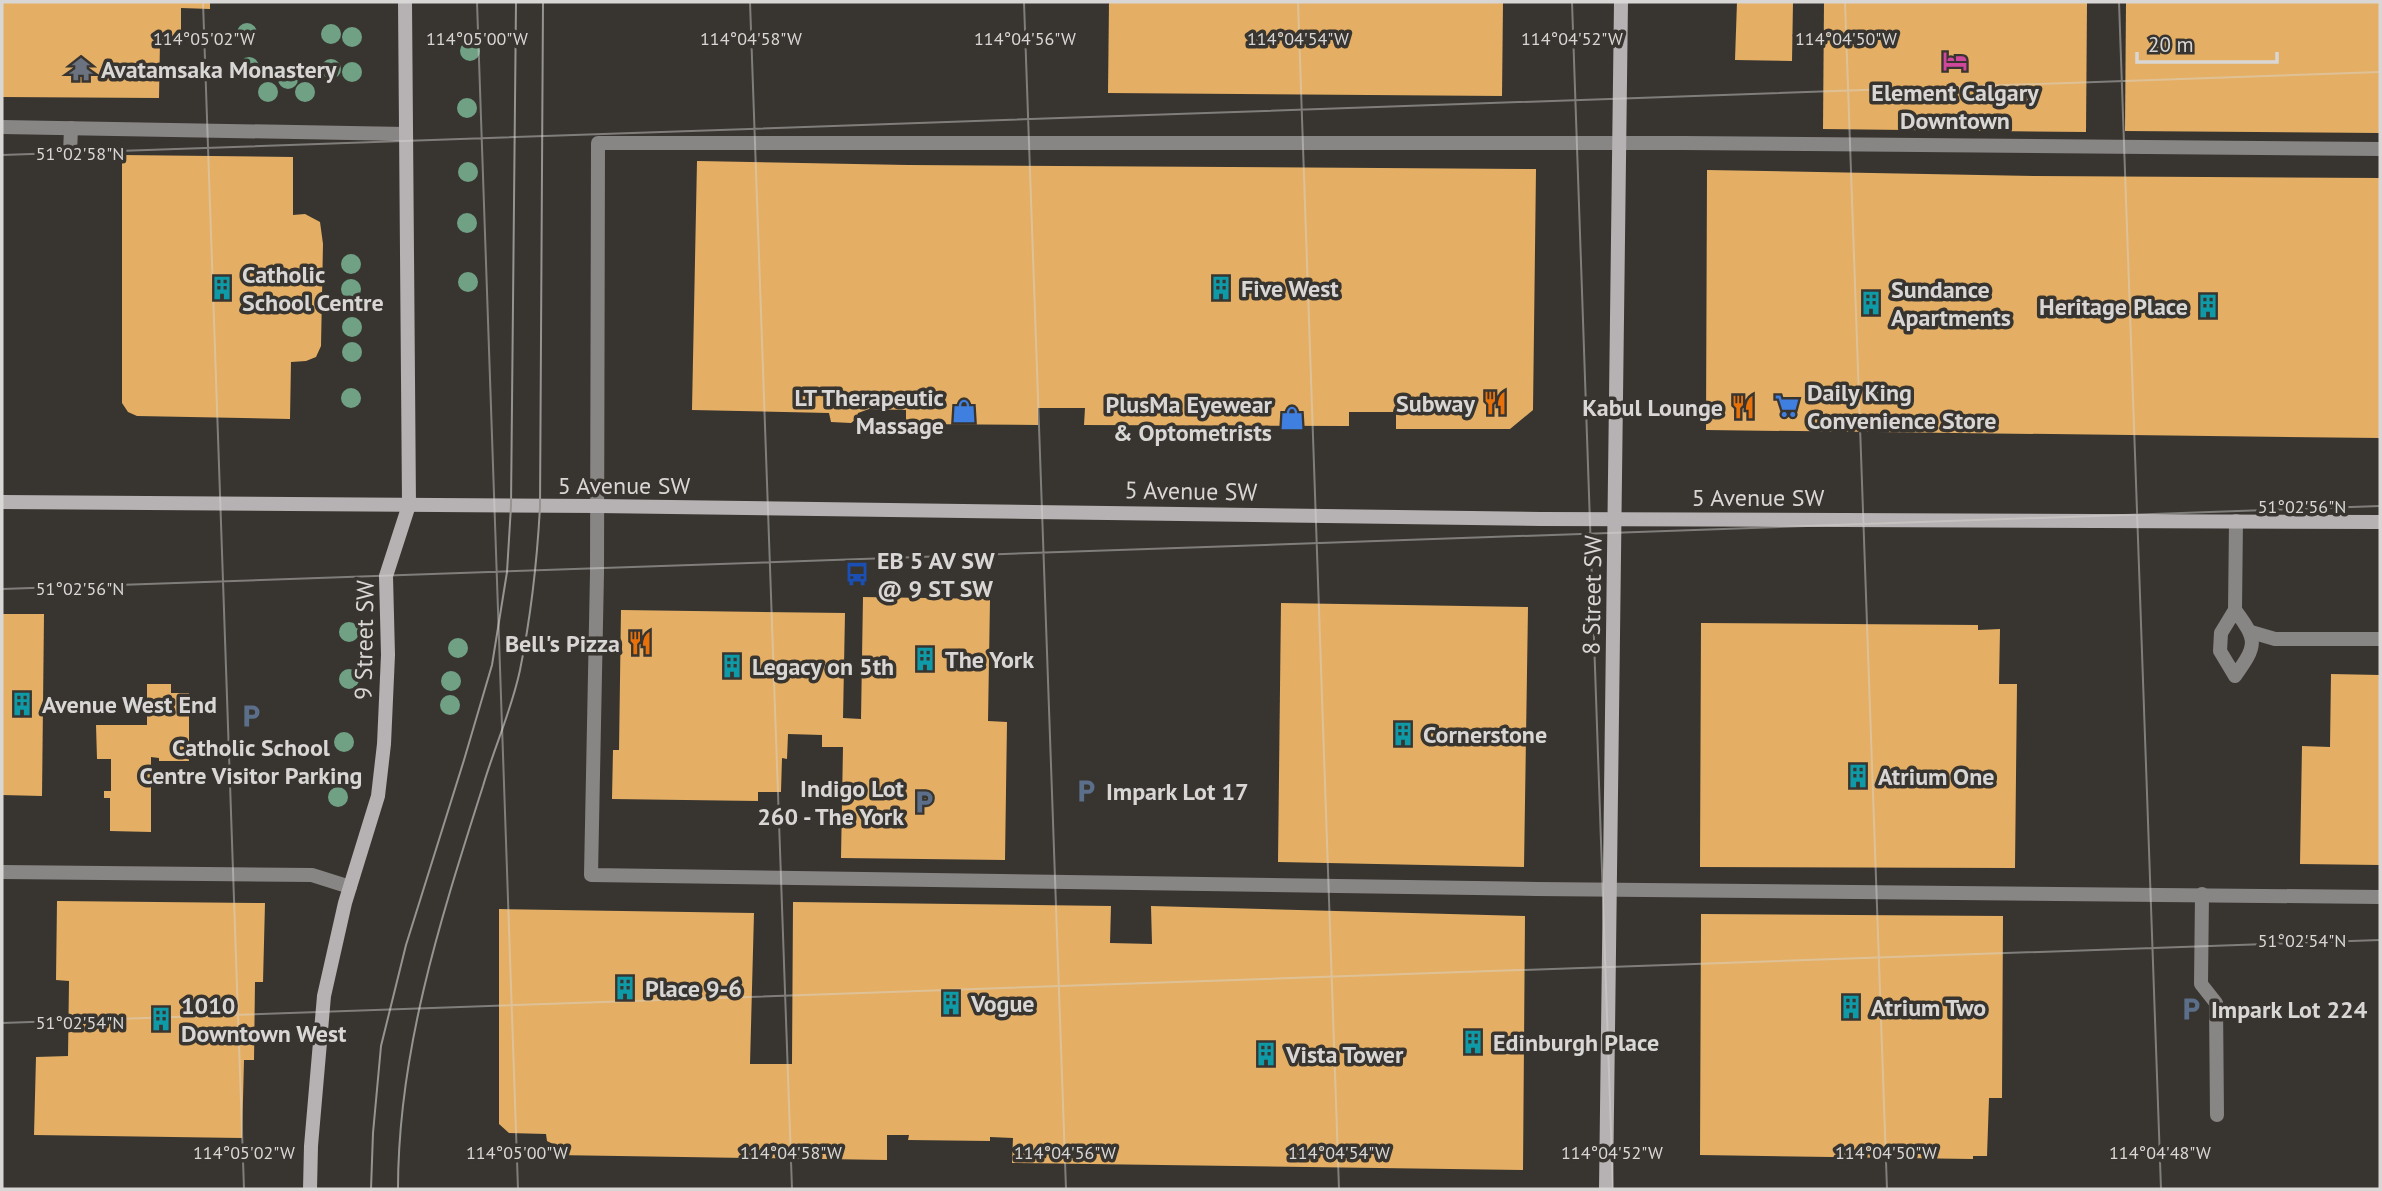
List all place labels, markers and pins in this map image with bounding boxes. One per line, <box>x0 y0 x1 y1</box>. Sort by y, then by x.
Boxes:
hotel icon: Element Calgary Downtown <box>1941 47 1969 75</box>
place label: Avatamsaka Monastery <box>101 54 337 85</box>
temple icon: Avatamsaka Monastery <box>67 55 95 83</box>
place label: Element Calgary Downtown <box>1871 77 2039 136</box>
place label: Catholic School Centre <box>242 259 384 318</box>
place label: Five West <box>1241 273 1339 304</box>
building icon: Catholic School Centre <box>208 274 236 302</box>
building icon: Five West <box>1207 274 1235 302</box>
place label: Sundance Apartments <box>1891 274 2011 333</box>
building icon: Sundance Apartments <box>1857 289 1885 317</box>
place label: Heritage Place <box>2039 291 2188 322</box>
building icon: Heritage Place <box>2194 292 2222 320</box>
place label: Daily King Convenience Store <box>1807 377 1997 436</box>
place label: LT Therapeutic Massage <box>794 382 944 441</box>
place label: Subway <box>1396 388 1476 419</box>
place label: PlusMa Eyewear & Optometrists <box>1105 389 1273 448</box>
restaurant icon: Subway <box>1481 389 1509 417</box>
place label: Kabul Lounge <box>1582 392 1723 423</box>
supermarket icon: Daily King Convenience Store <box>1773 392 1801 420</box>
restaurant icon: Kabul Lounge <box>1729 393 1757 421</box>
shop icon: LT Therapeutic Massage <box>950 397 978 425</box>
shop icon: PlusMa Eyewear & Optometrists <box>1278 404 1306 432</box>
place label: EB 5 AV SW @ 9 ST SW <box>877 545 995 604</box>
bus stop icon: EB 5 AV SW @ 9 ST SW <box>843 560 871 588</box>
place label: Bell's Pizza <box>505 628 620 659</box>
restaurant icon: Bell's Pizza <box>626 629 654 657</box>
place label: The York <box>945 644 1034 675</box>
building icon: The York <box>911 645 939 673</box>
place label: Legacy on 5th <box>752 651 894 682</box>
building icon: Legacy on 5th <box>718 652 746 680</box>
place label: Avenue West End <box>42 689 217 720</box>
building icon: Avenue West End <box>8 690 36 718</box>
parking icon: Catholic School Centre Visitor Parking <box>237 702 265 730</box>
place label: Cornerstone <box>1423 719 1547 750</box>
building icon: Cornerstone <box>1389 720 1417 748</box>
place label: Catholic School Centre Visitor Parking <box>140 732 362 791</box>
place label: Atrium One <box>1878 761 1994 792</box>
building icon: Atrium One <box>1844 762 1872 790</box>
place label: Indigo Lot 260 - The York <box>757 773 905 832</box>
place label: Impark Lot 17 <box>1106 776 1249 807</box>
parking icon: Impark Lot 17 <box>1072 777 1100 805</box>
parking icon: Indigo Lot 260 - The York <box>910 788 938 816</box>
place label: Place 9-6 <box>645 973 742 1004</box>
building icon: Place 9-6 <box>611 974 639 1002</box>
place label: Vogue <box>970 988 1035 1019</box>
building icon: Vogue <box>937 989 965 1017</box>
place label: 1010 Downtown West <box>181 990 347 1049</box>
place label: Atrium Two <box>1871 992 1986 1023</box>
building icon: Atrium Two <box>1837 993 1865 1021</box>
place label: Impark Lot 224 <box>2211 994 2368 1025</box>
parking icon: Impark Lot 224 <box>2177 995 2205 1023</box>
building icon: 1010 Downtown West <box>147 1005 175 1033</box>
place label: Edinburgh Place <box>1493 1027 1659 1058</box>
building icon: Edinburgh Place <box>1459 1028 1487 1056</box>
place label: Vista Tower <box>1285 1039 1404 1070</box>
building icon: Vista Tower <box>1252 1040 1280 1068</box>

